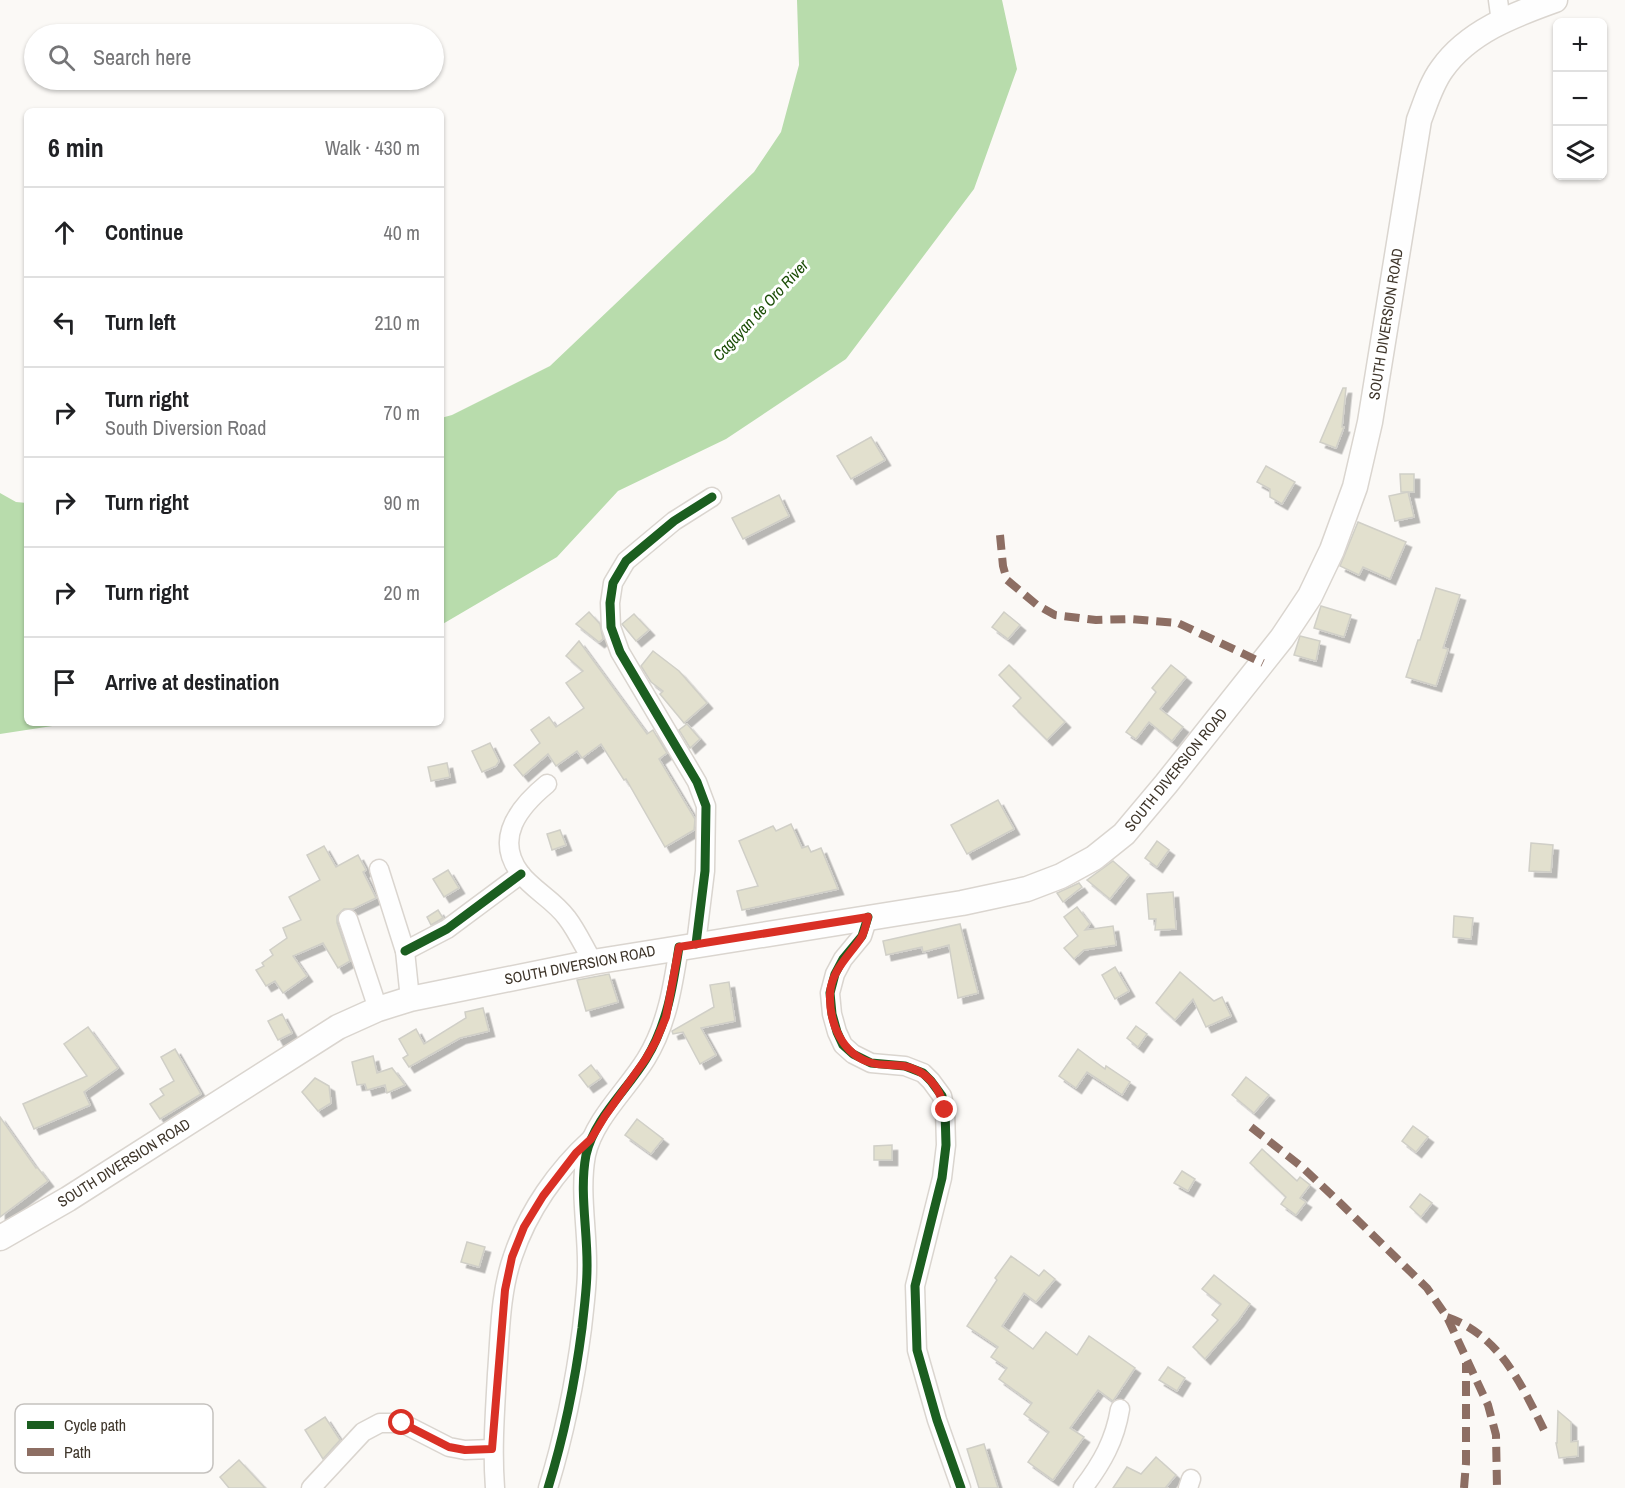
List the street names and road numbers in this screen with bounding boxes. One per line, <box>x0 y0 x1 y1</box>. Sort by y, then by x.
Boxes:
street label: SOUTH DIVERSION ROAD <box>1363 247 1408 401</box>
street label: SOUTH DIVERSION ROAD <box>1119 703 1232 836</box>
street label: SOUTH DIVERSION ROAD <box>503 940 657 989</box>
street label: SOUTH DIVERSION ROAD <box>53 1113 194 1212</box>

